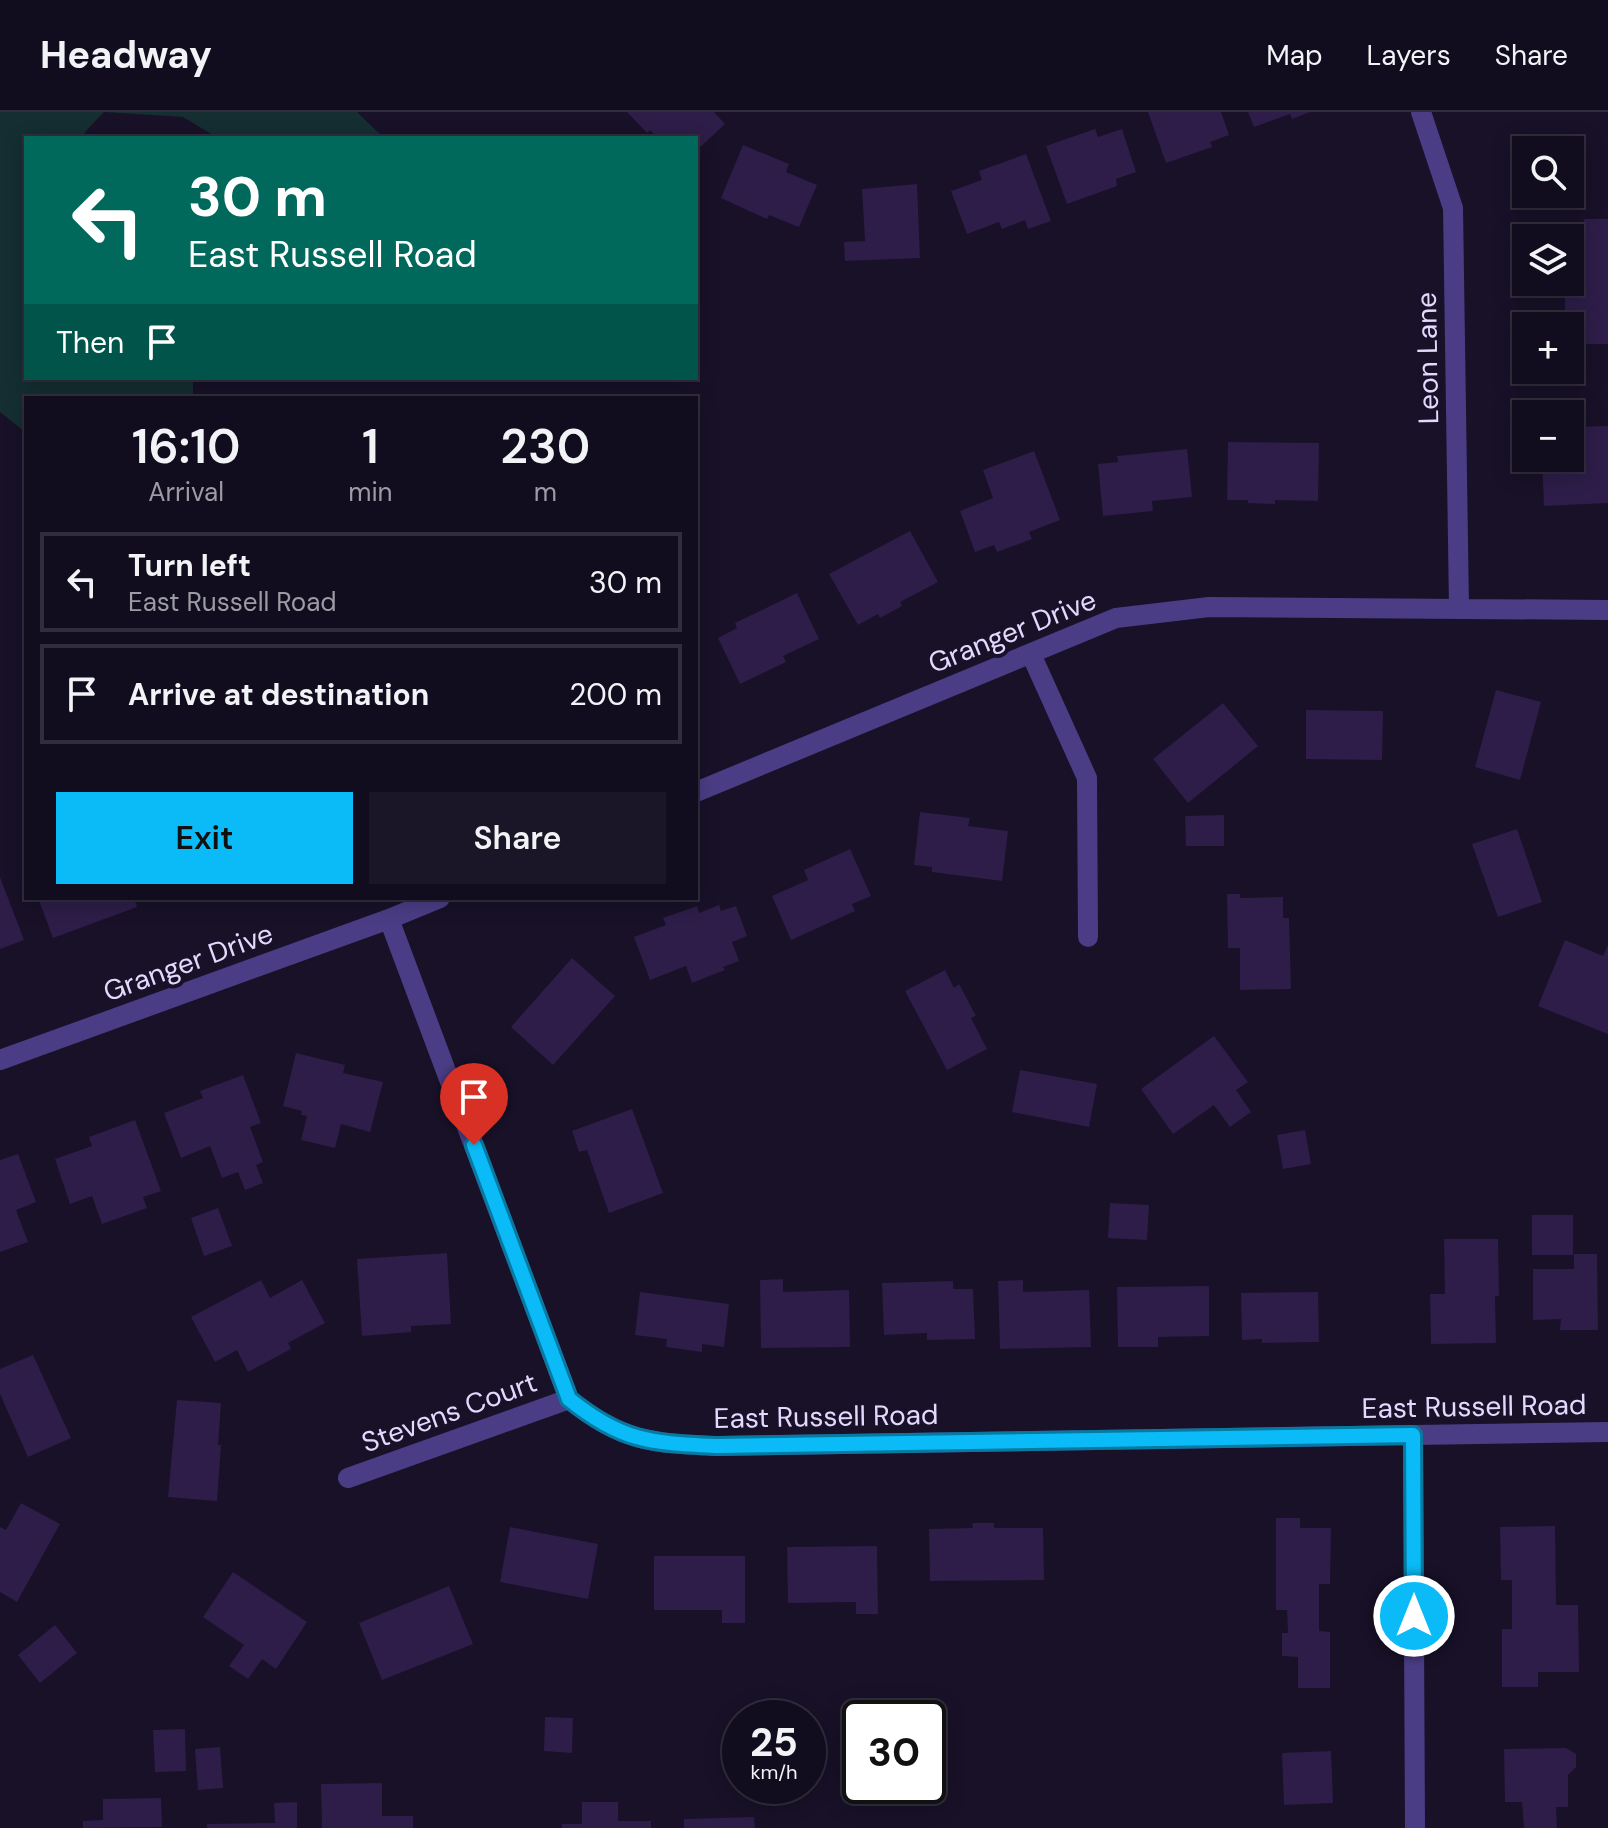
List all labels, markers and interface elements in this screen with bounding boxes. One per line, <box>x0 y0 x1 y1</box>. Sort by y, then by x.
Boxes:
text: Headway <box>40 30 212 80</box>
text: Map <box>1266 37 1323 74</box>
text: Layers <box>1367 37 1451 74</box>
text: Share <box>1495 37 1568 74</box>
map controls <box>1512 136 1584 472</box>
button: search <box>1512 136 1584 208</box>
text: 30 m <box>188 160 327 233</box>
icon: left <box>56 168 160 272</box>
button: layers <box>1512 224 1584 296</box>
text: East Russell Road <box>188 231 477 278</box>
street label: Leon Lane <box>1408 292 1447 424</box>
button: + <box>1512 312 1584 384</box>
icon: arrive <box>140 320 184 364</box>
text: Then <box>56 323 124 362</box>
button: − <box>1512 400 1584 472</box>
text: 16:10 <box>132 415 241 478</box>
text: 1 <box>362 415 379 478</box>
text: 230 <box>500 415 590 478</box>
text: Arrival <box>148 475 224 509</box>
text: min <box>348 475 393 509</box>
text: m <box>534 475 557 509</box>
text: Turn left <box>128 546 251 585</box>
icon: left <box>60 560 104 604</box>
text: 30 m <box>589 563 662 602</box>
street label: Granger Drive <box>923 581 1102 682</box>
text: East Russell Road <box>128 585 337 619</box>
icon: arrive <box>60 672 104 716</box>
text: Arrive at destination <box>128 675 429 714</box>
text: 200 m <box>569 675 662 714</box>
button: Exit <box>56 792 353 884</box>
button: Share <box>369 792 666 884</box>
street label: Granger Drive <box>98 915 278 1010</box>
pin <box>440 1063 508 1145</box>
icon: arrive <box>452 1075 496 1119</box>
street label: Stevens Court <box>357 1364 542 1461</box>
street label: East Russell Road <box>1361 1386 1587 1427</box>
street label: East Russell Road <box>713 1396 939 1437</box>
position arrow <box>1372 1574 1456 1658</box>
speed limit sign: 30 <box>842 1700 946 1804</box>
text: 25 <box>750 1716 798 1768</box>
text: km/h <box>750 1759 798 1785</box>

